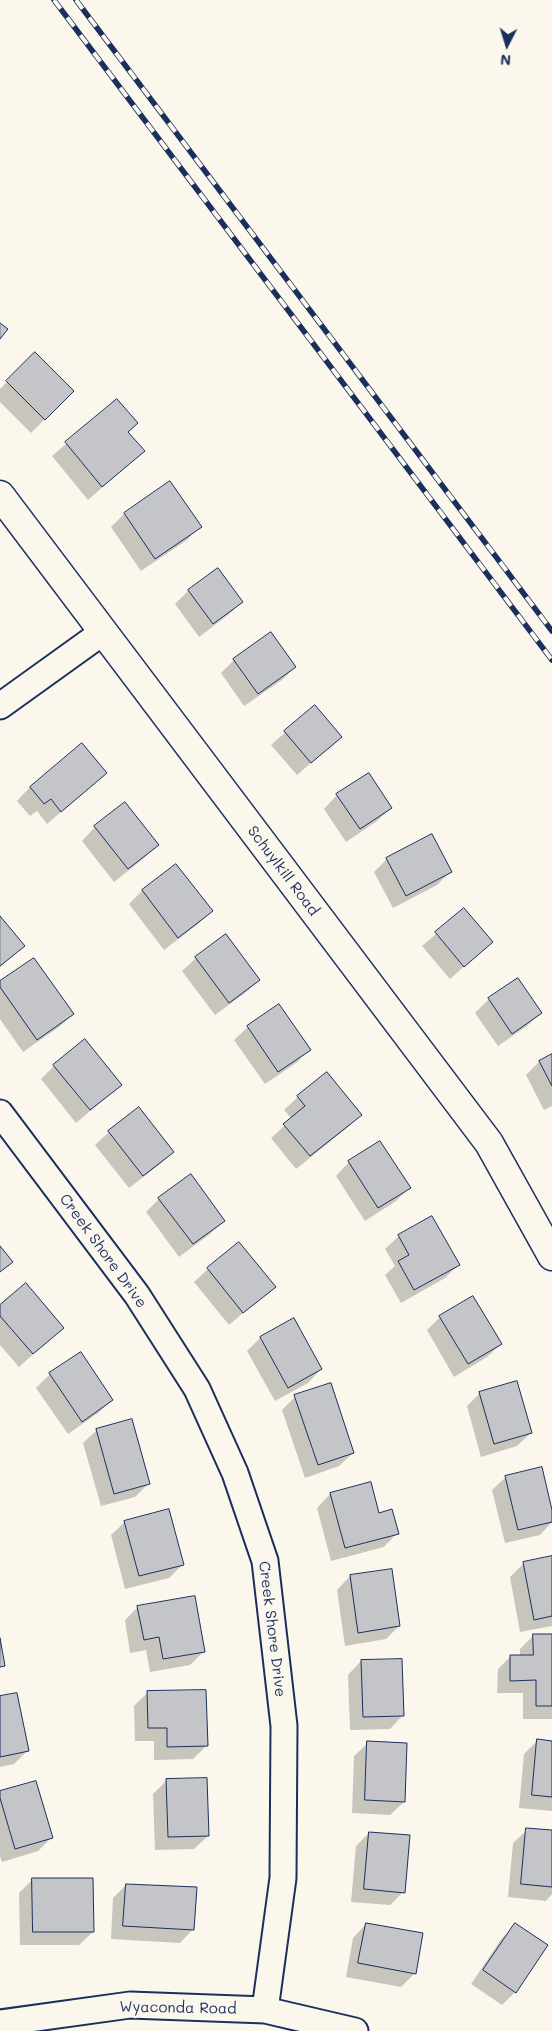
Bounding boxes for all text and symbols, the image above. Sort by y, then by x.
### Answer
north arrow [482,20,532,70]
text: N [500,51,512,70]
street label: Schuylkill Road [243,823,323,919]
street label: Creek Shore Drive [56,1190,150,1312]
street label: Creek Shore Drive [255,1560,289,1698]
street label: Wyaconda Road [119,1998,237,2018]

